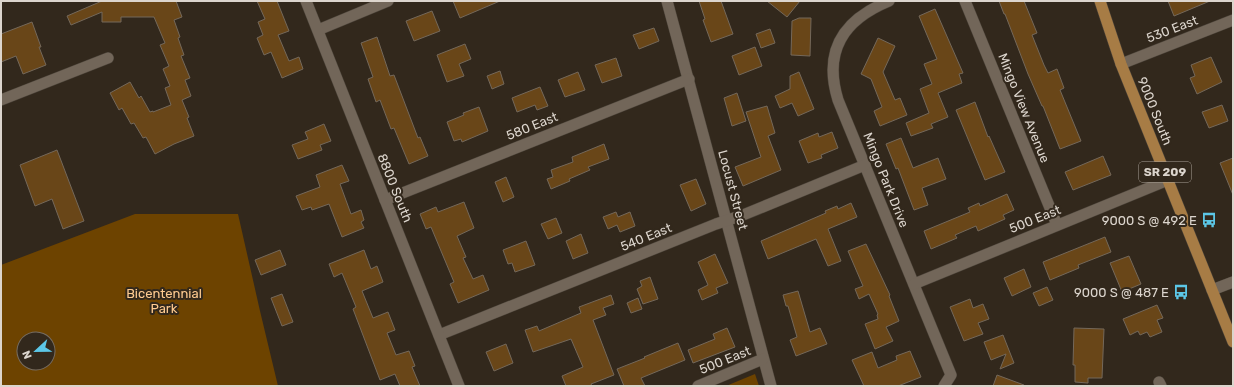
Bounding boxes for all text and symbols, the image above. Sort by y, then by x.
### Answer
street label: 530 East [1144,12,1200,46]
street label: Mingo View Avenue [994,51,1053,165]
street label: 9000 South [1135,75,1175,147]
street label: 580 East [504,109,560,143]
street label: Mingo Park Drive [859,130,912,230]
street label: Locust Street [715,148,751,232]
street label: 8800 South [374,152,416,224]
road number: SR 209 [1139,162,1191,182]
street label: 500 East [1007,202,1063,236]
bus stop icon: 9000 S @ 492 E [1200,211,1218,229]
place label: 9000 S @ 492 E [1102,213,1197,228]
street label: 540 East [618,220,674,254]
bus stop icon: 9000 S @ 487 E [1172,283,1190,301]
place label: 9000 S @ 487 E [1074,285,1169,300]
park label: Bicentennial Park [126,286,202,316]
north arrow [16,331,56,371]
street label: 500 East [697,343,753,377]
text: N [20,348,35,361]

